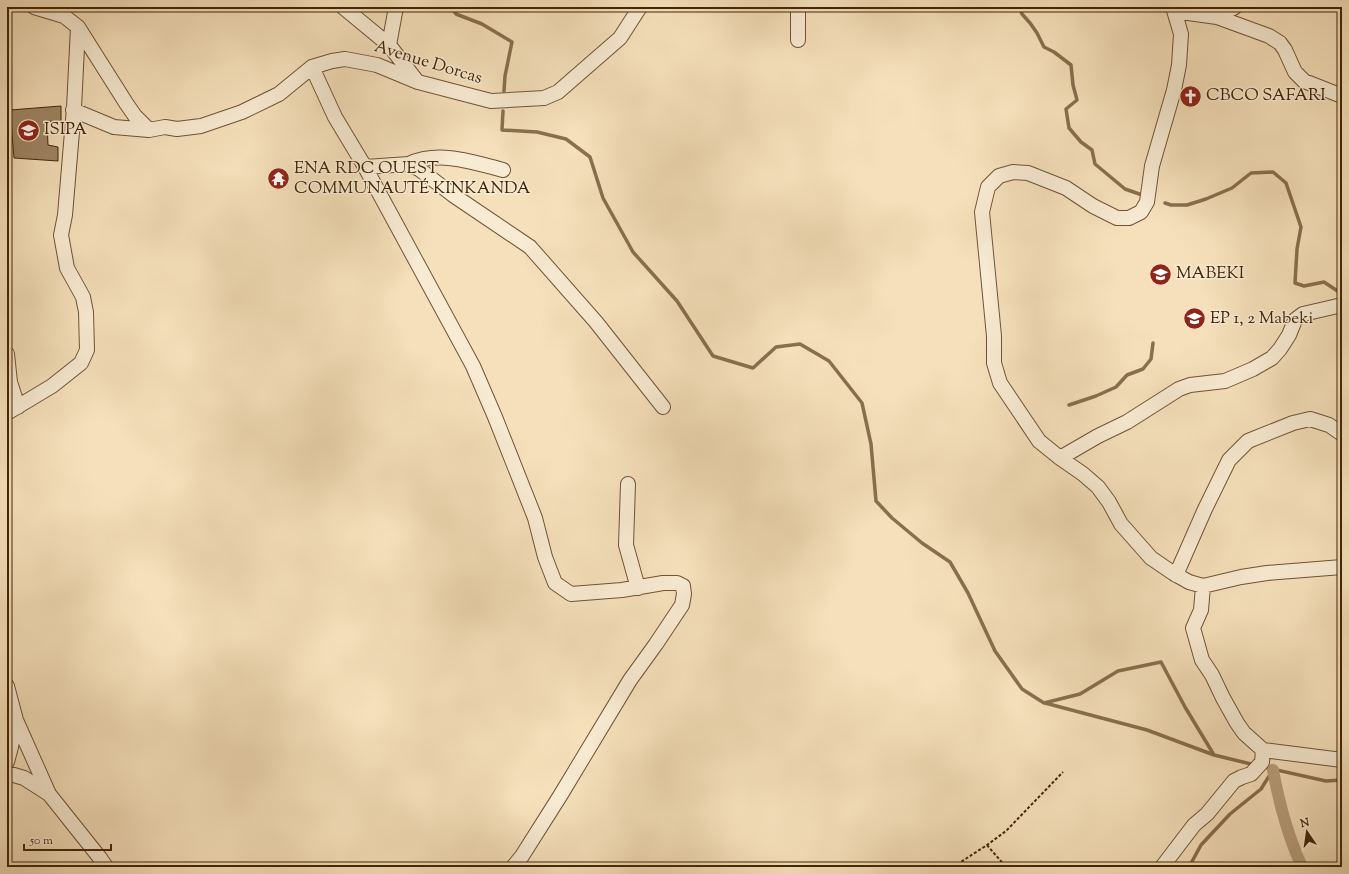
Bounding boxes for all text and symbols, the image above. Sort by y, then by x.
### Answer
street label: Avenue Dorcas [371,35,485,91]
church icon: CBCO SAFARI [1178,83,1204,109]
place label: CBCO SAFARI [1206,84,1326,108]
school or university icon: ISIPA [16,117,42,143]
place label: ISIPA [44,118,87,142]
place label: ENA RDC OUEST COMMUNAUTÉ KINKANDA [294,157,531,201]
temple icon: ENA RDC OUEST COMMUNAUTÉ KINKANDA [265,166,291,192]
school or university icon: MABEKI [1147,261,1173,287]
place label: MABEKI [1176,262,1245,286]
school or university icon: EP 1, 2 Mabeki [1181,306,1207,332]
place label: EP 1, 2 Mabeki [1210,307,1313,331]
north arrow [1287,812,1327,852]
text: N [1298,814,1311,832]
scale bar [24,826,111,852]
text: 50 m [29,832,53,850]

